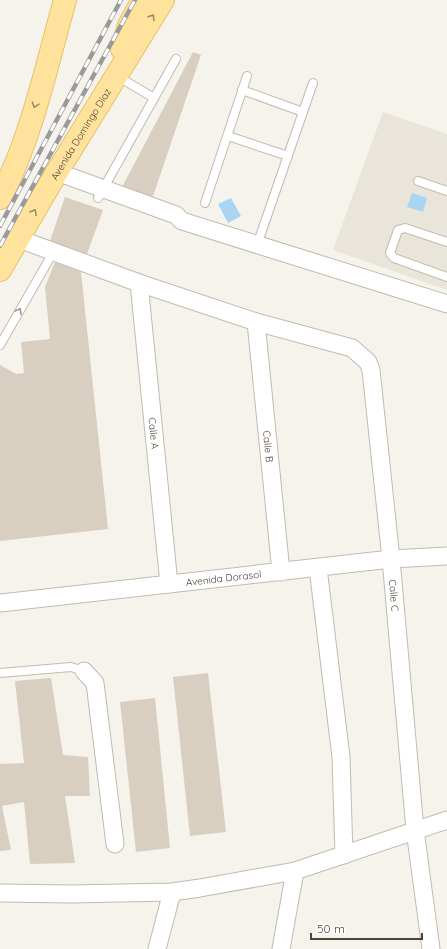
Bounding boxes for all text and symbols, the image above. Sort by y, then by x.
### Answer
one-way arrow [147,14,155,21]
street label: Avenida Domingo Díaz [47,86,114,182]
one-way arrow [31,101,40,108]
one-way arrow [29,209,37,216]
one-way arrow [15,308,22,315]
street label: Calle A [146,417,162,450]
street label: Calle B [260,430,277,463]
street label: Avenida Dorasol [185,567,262,589]
street label: Calle C [386,579,402,612]
scale bar [311,915,422,941]
text: 50 m [317,921,345,936]

